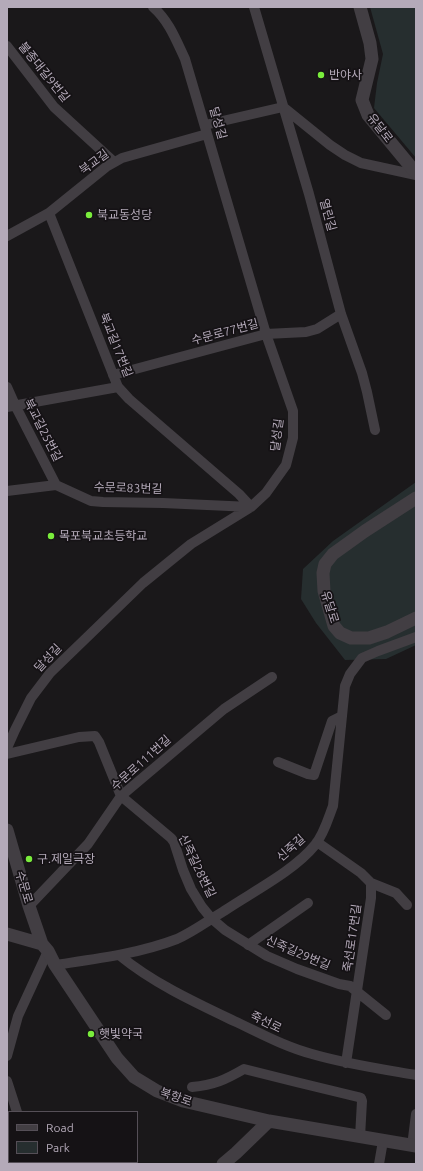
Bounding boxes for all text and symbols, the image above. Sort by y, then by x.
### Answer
street label: 불종대길9번길 [15,39,73,105]
place label: 반야사 [329,68,362,82]
marker: 반야사 [316,70,326,80]
street label: 달성길 [207,105,229,141]
street label: 유달로 [364,111,396,145]
street label: 북교길 [76,146,112,178]
street label: 열린길 [317,197,339,233]
place label: 북교동성당 [97,208,152,222]
marker: 북교동성당 [84,210,94,220]
street label: 북교길17번길 [96,310,136,380]
street label: 수문로77번길 [190,316,260,348]
street label: 북교길25번길 [21,396,65,464]
street label: 달성길 [268,418,286,452]
street label: 수문로83번길 [93,480,163,496]
place label: 목포북교초등학교 [59,529,147,543]
marker: 목포북교초등학교 [46,531,56,541]
street label: 유달로 [318,589,342,625]
street label: 달성길 [31,641,65,675]
street label: 수문로111번길 [108,732,174,794]
street label: 신죽길28번길 [175,832,219,900]
street label: 신죽길 [274,832,308,864]
place label: 구.제일극장 [37,852,95,866]
marker: 구.제일극장 [24,854,34,864]
street label: 수문로 [13,869,35,905]
street label: 죽선로17번길 [340,903,364,973]
street label: 신죽길29번길 [264,933,332,973]
street label: 죽선로 [248,1008,284,1036]
place label: 햇빛약국 [99,1027,143,1041]
marker: 햇빛약국 [86,1029,96,1039]
street label: 북항로 [158,1085,194,1109]
legend [8,1111,138,1163]
text: Road [46,1121,74,1134]
text: Park [46,1141,70,1154]

